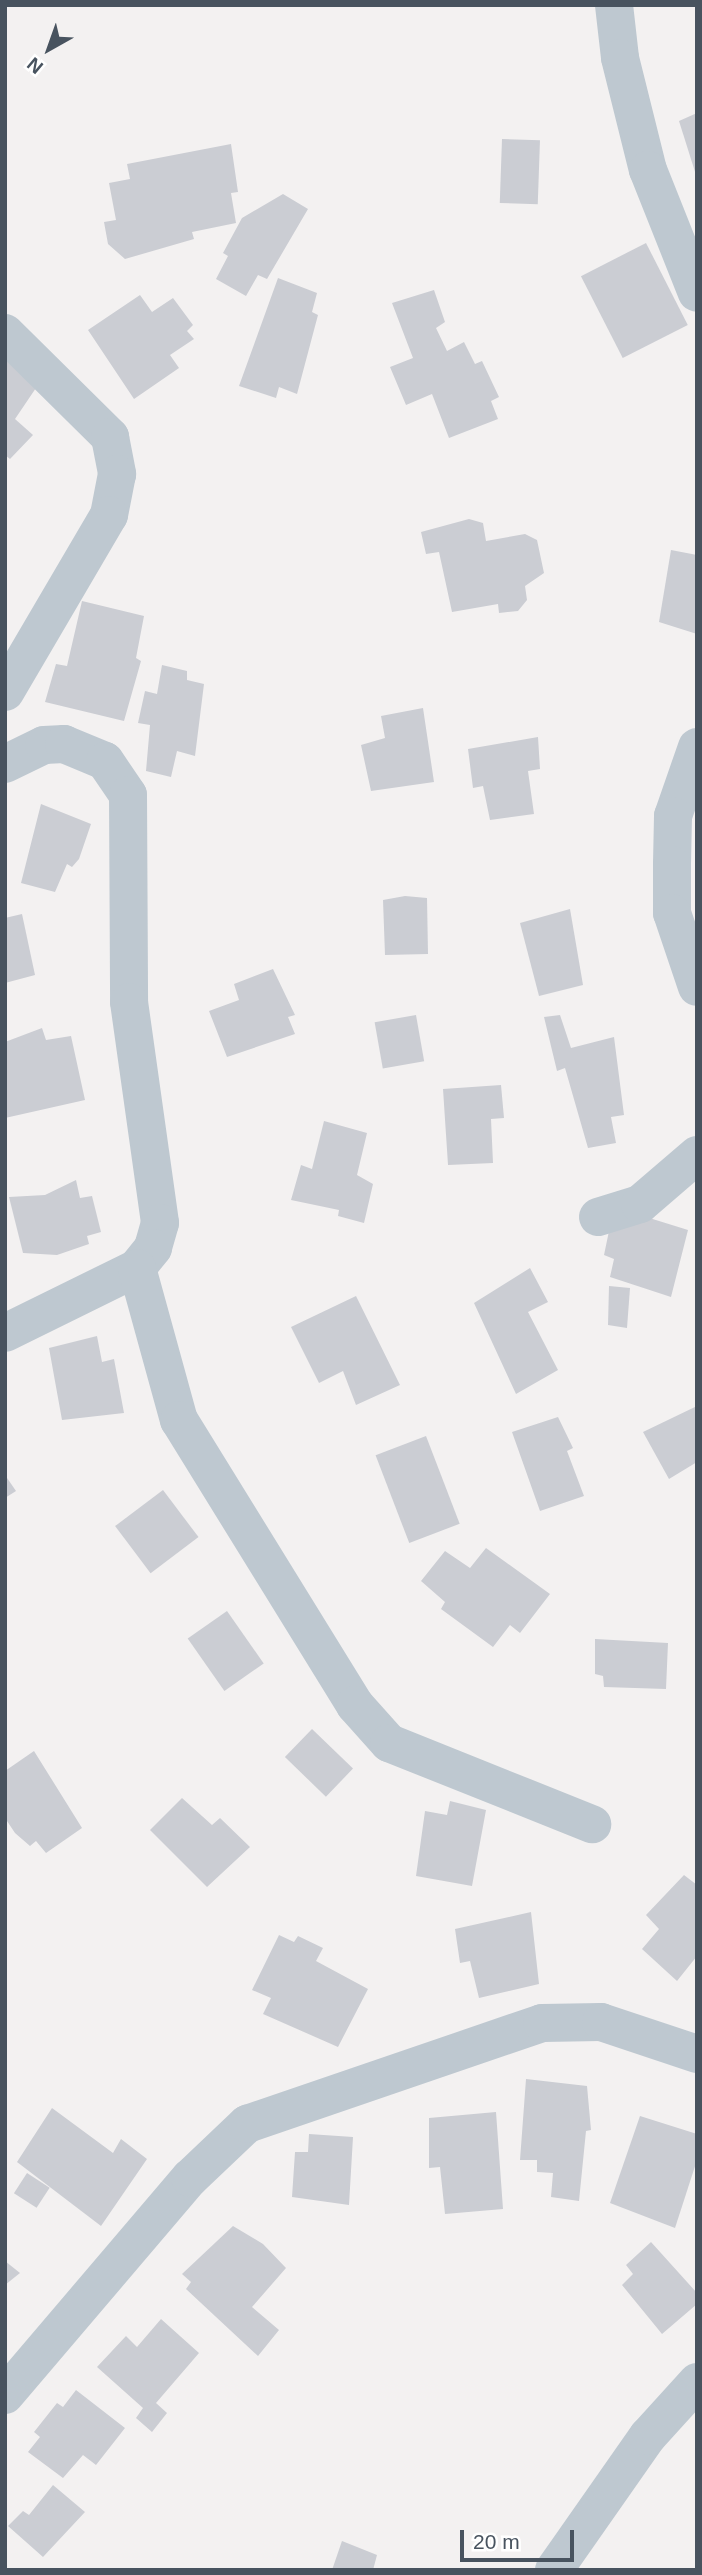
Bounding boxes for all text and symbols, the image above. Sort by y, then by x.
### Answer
north arrow [14,14,84,84]
text: N [23,53,47,78]
scale bar [464,2516,578,2560]
text: 20 m [473,2530,520,2553]

